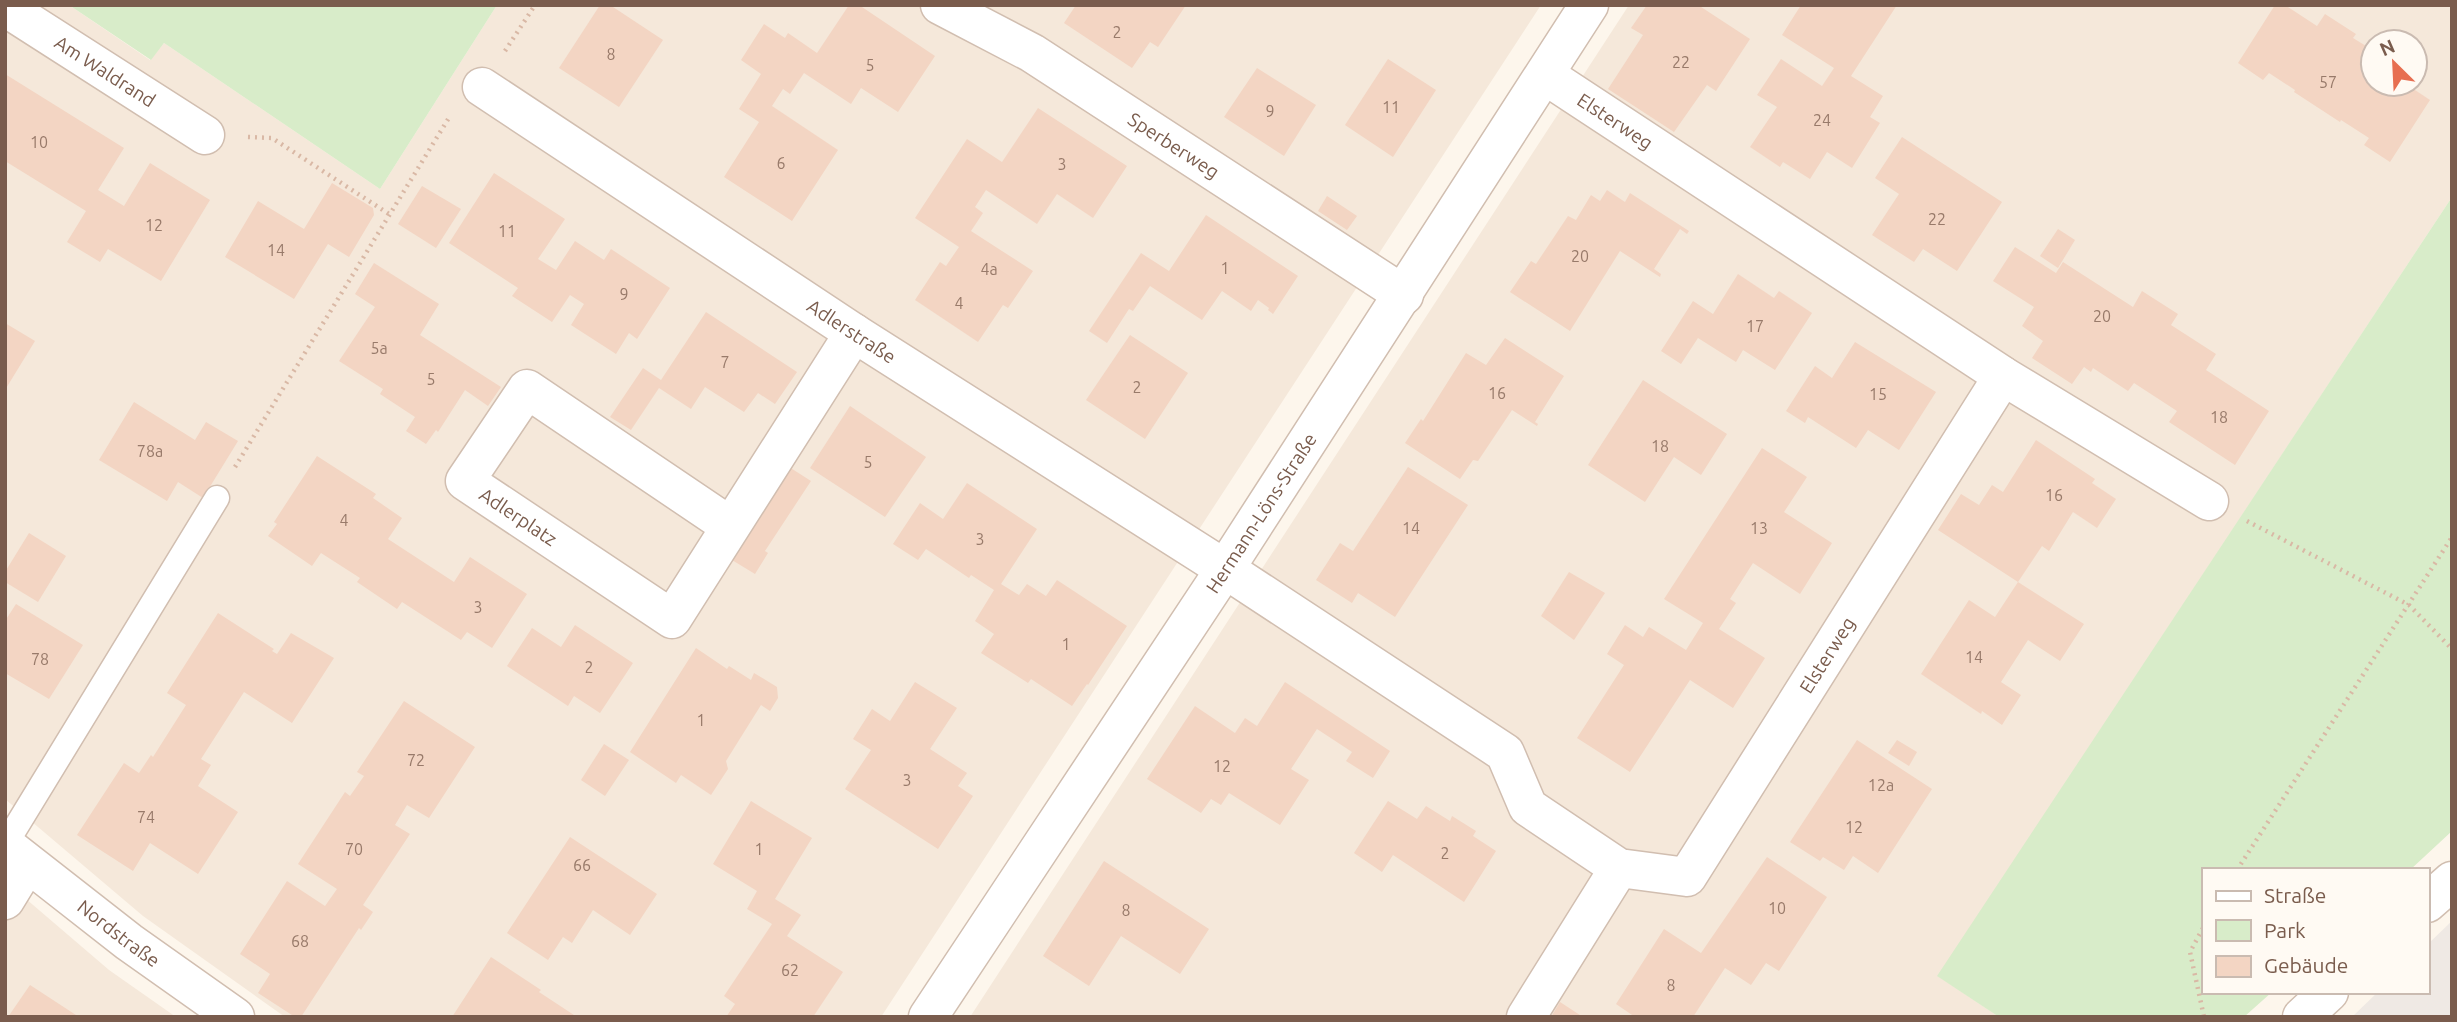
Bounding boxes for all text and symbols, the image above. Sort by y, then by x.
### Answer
house number: 2 [1112,23,1122,41]
north arrow [2359,28,2429,98]
street label: Am Waldrand [51,31,160,111]
text: N [2376,35,2398,60]
house number: 8 [606,45,616,63]
house number: 22 [1672,53,1690,71]
house number: 5 [865,56,875,74]
house number: 57 [2319,73,2337,91]
street label: Elsterweg [1573,88,1657,154]
house number: 11 [1382,98,1400,116]
house number: 9 [1265,102,1275,120]
street label: Sperberweg [1124,108,1224,183]
house number: 24 [1813,111,1831,129]
house number: 10 [30,133,48,151]
house number: 6 [776,154,786,172]
house number: 3 [1057,155,1067,173]
house number: 22 [1928,210,1946,228]
house number: 12 [145,216,163,234]
house number: 11 [498,222,516,240]
house number: 14 [267,241,285,259]
house number: 20 [1571,247,1589,265]
house number: 1 [1220,259,1230,277]
house number: 4a [980,260,998,278]
house number: 9 [619,285,629,303]
street label: Adlerstraße [803,294,900,368]
house number: 4 [954,294,964,312]
house number: 20 [2093,307,2111,325]
house number: 17 [1746,317,1764,335]
house number: 5a [370,339,388,357]
house number: 7 [720,353,730,371]
house number: 5 [426,370,436,388]
house number: 2 [1132,378,1142,396]
house number: 16 [1488,384,1506,402]
house number: 15 [1869,385,1887,403]
house number: 18 [2210,408,2228,426]
street label: Hermann-Löns-Straße [1201,429,1321,597]
house number: 18 [1651,437,1669,455]
house number: 78a [137,442,163,460]
house number: 5 [863,453,873,471]
street label: Adlerplatz [476,483,561,550]
house number: 16 [2045,486,2063,504]
house number: 4 [339,511,349,529]
house number: 14 [1402,519,1420,537]
house number: 13 [1750,519,1768,537]
house number: 3 [975,530,985,548]
house number: 3 [473,598,483,616]
street label: Elsterweg [1795,613,1859,697]
house number: 1 [1061,635,1071,653]
house number: 14 [1965,648,1983,666]
house number: 78 [31,650,49,668]
house number: 2 [584,658,594,676]
house number: 1 [696,711,706,729]
house number: 72 [407,751,425,769]
house number: 12 [1213,757,1231,775]
house number: 3 [902,771,912,789]
house number: 12a [1868,776,1894,794]
house number: 74 [137,808,155,826]
house number: 12 [1845,818,1863,836]
house number: 70 [345,840,363,858]
house number: 1 [754,840,764,858]
house number: 2 [1440,844,1450,862]
house number: 66 [573,856,591,874]
legend [2202,868,2429,994]
text: Straße [2264,883,2326,907]
street label: Nordstraße [73,895,164,971]
house number: 10 [1768,899,1786,917]
house number: 8 [1121,901,1131,919]
text: Park [2264,918,2306,942]
house number: 68 [291,932,309,950]
text: Gebäude [2264,953,2348,977]
house number: 62 [781,961,799,979]
house number: 8 [1666,976,1676,994]

